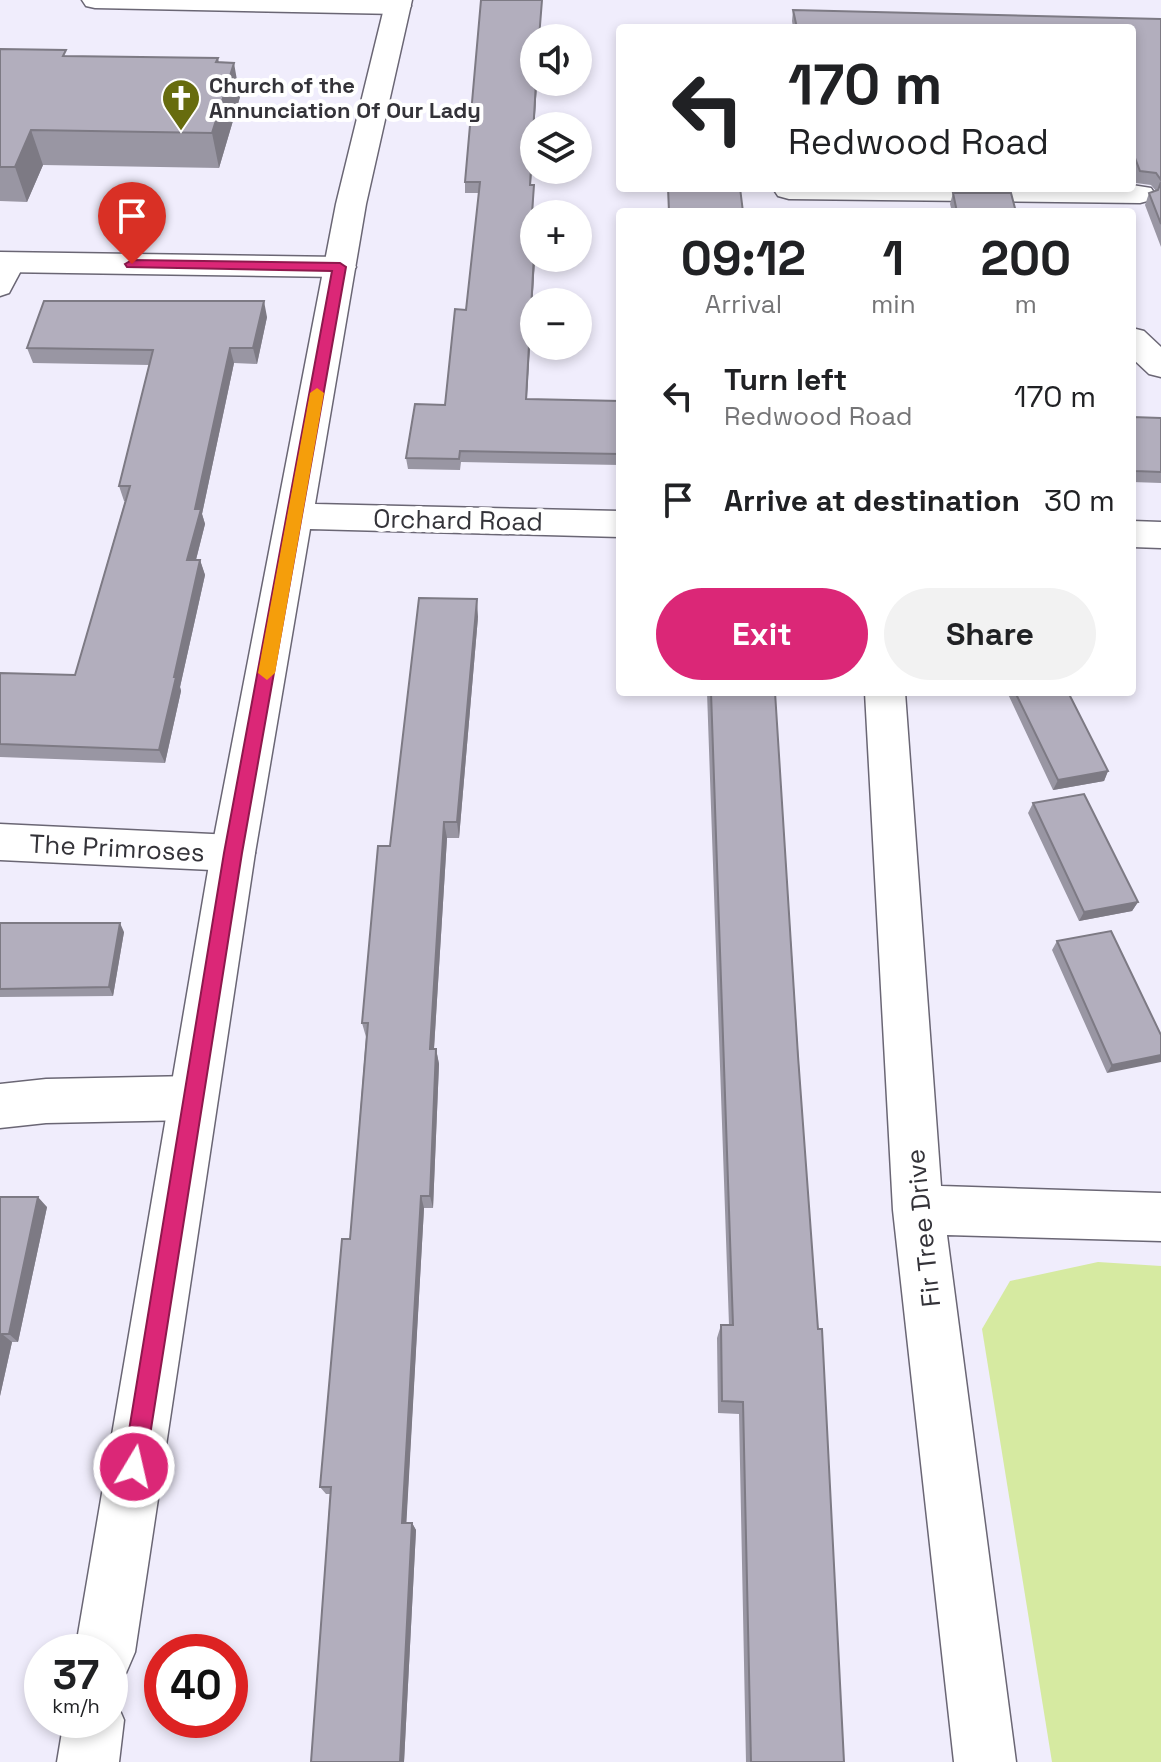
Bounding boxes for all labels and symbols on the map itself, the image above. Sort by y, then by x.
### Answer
place label: Church of the Annunciation Of Our Lady [209,71,481,124]
church icon: Church of the Annunciation Of Our Lady [160,77,202,132]
pin [98,182,166,264]
street label: Orchard Road [373,502,543,538]
street label: The Primroses [28,826,206,870]
street label: Fir Tree Drive [898,1147,948,1309]
position arrow [92,1425,176,1509]
speed limit sign: 40 [144,1634,248,1738]

